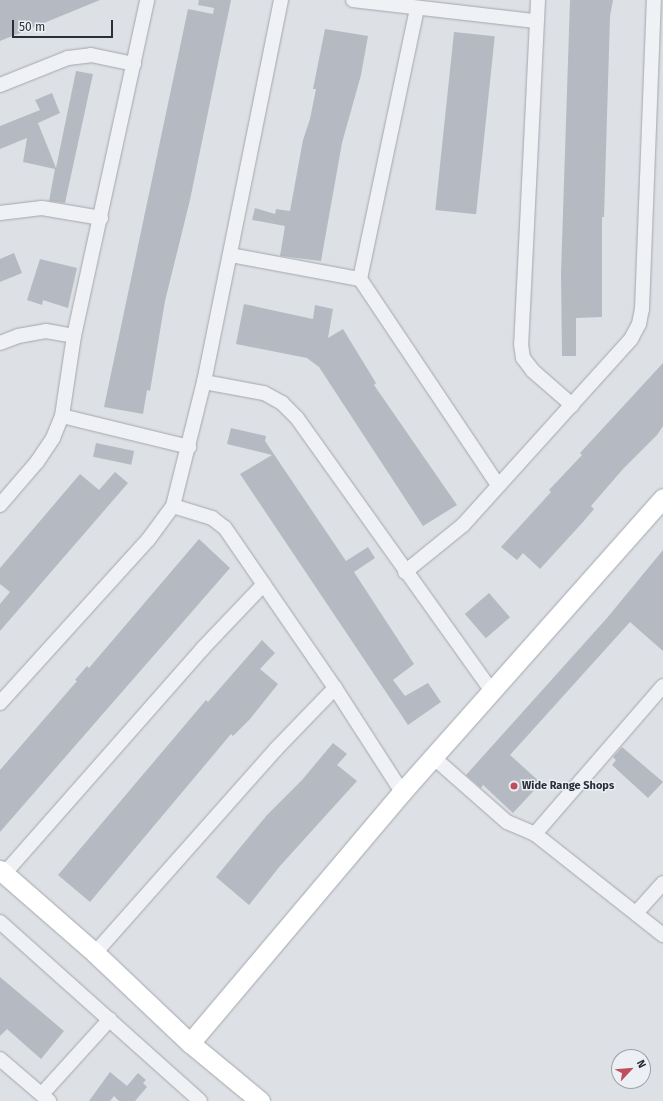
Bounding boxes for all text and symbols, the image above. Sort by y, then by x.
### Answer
scale bar [14,12,115,38]
text: 50 m [19,20,45,34]
place label: Wide Range Shops [522,779,614,793]
marker: Wide Range Shops [509,781,519,791]
north arrow [611,1049,651,1089]
text: N [634,1058,649,1070]

